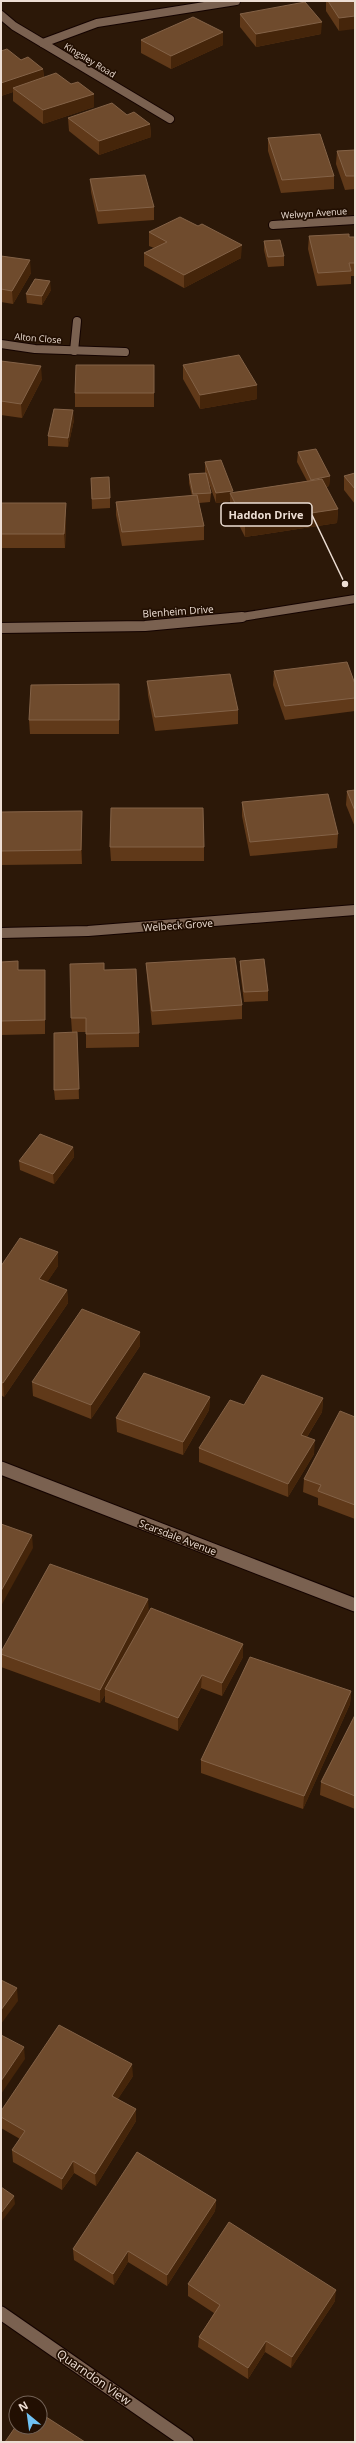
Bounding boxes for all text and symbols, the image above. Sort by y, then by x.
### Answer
street label: Kingsley Road [62,39,118,81]
street label: Welwyn Avenue [280,204,348,222]
street label: Alton Close [14,329,62,347]
callout: Haddon Drive [221,503,312,526]
text: Haddon Drive [228,507,304,522]
street label: Blenheim Drive [142,602,214,620]
street label: Welbeck Grove [143,916,214,934]
street label: Scarsdale Avenue [137,1516,219,1558]
street label: Quarndon View [54,2345,135,2409]
north arrow [8,2395,48,2435]
text: N [15,2397,30,2415]

